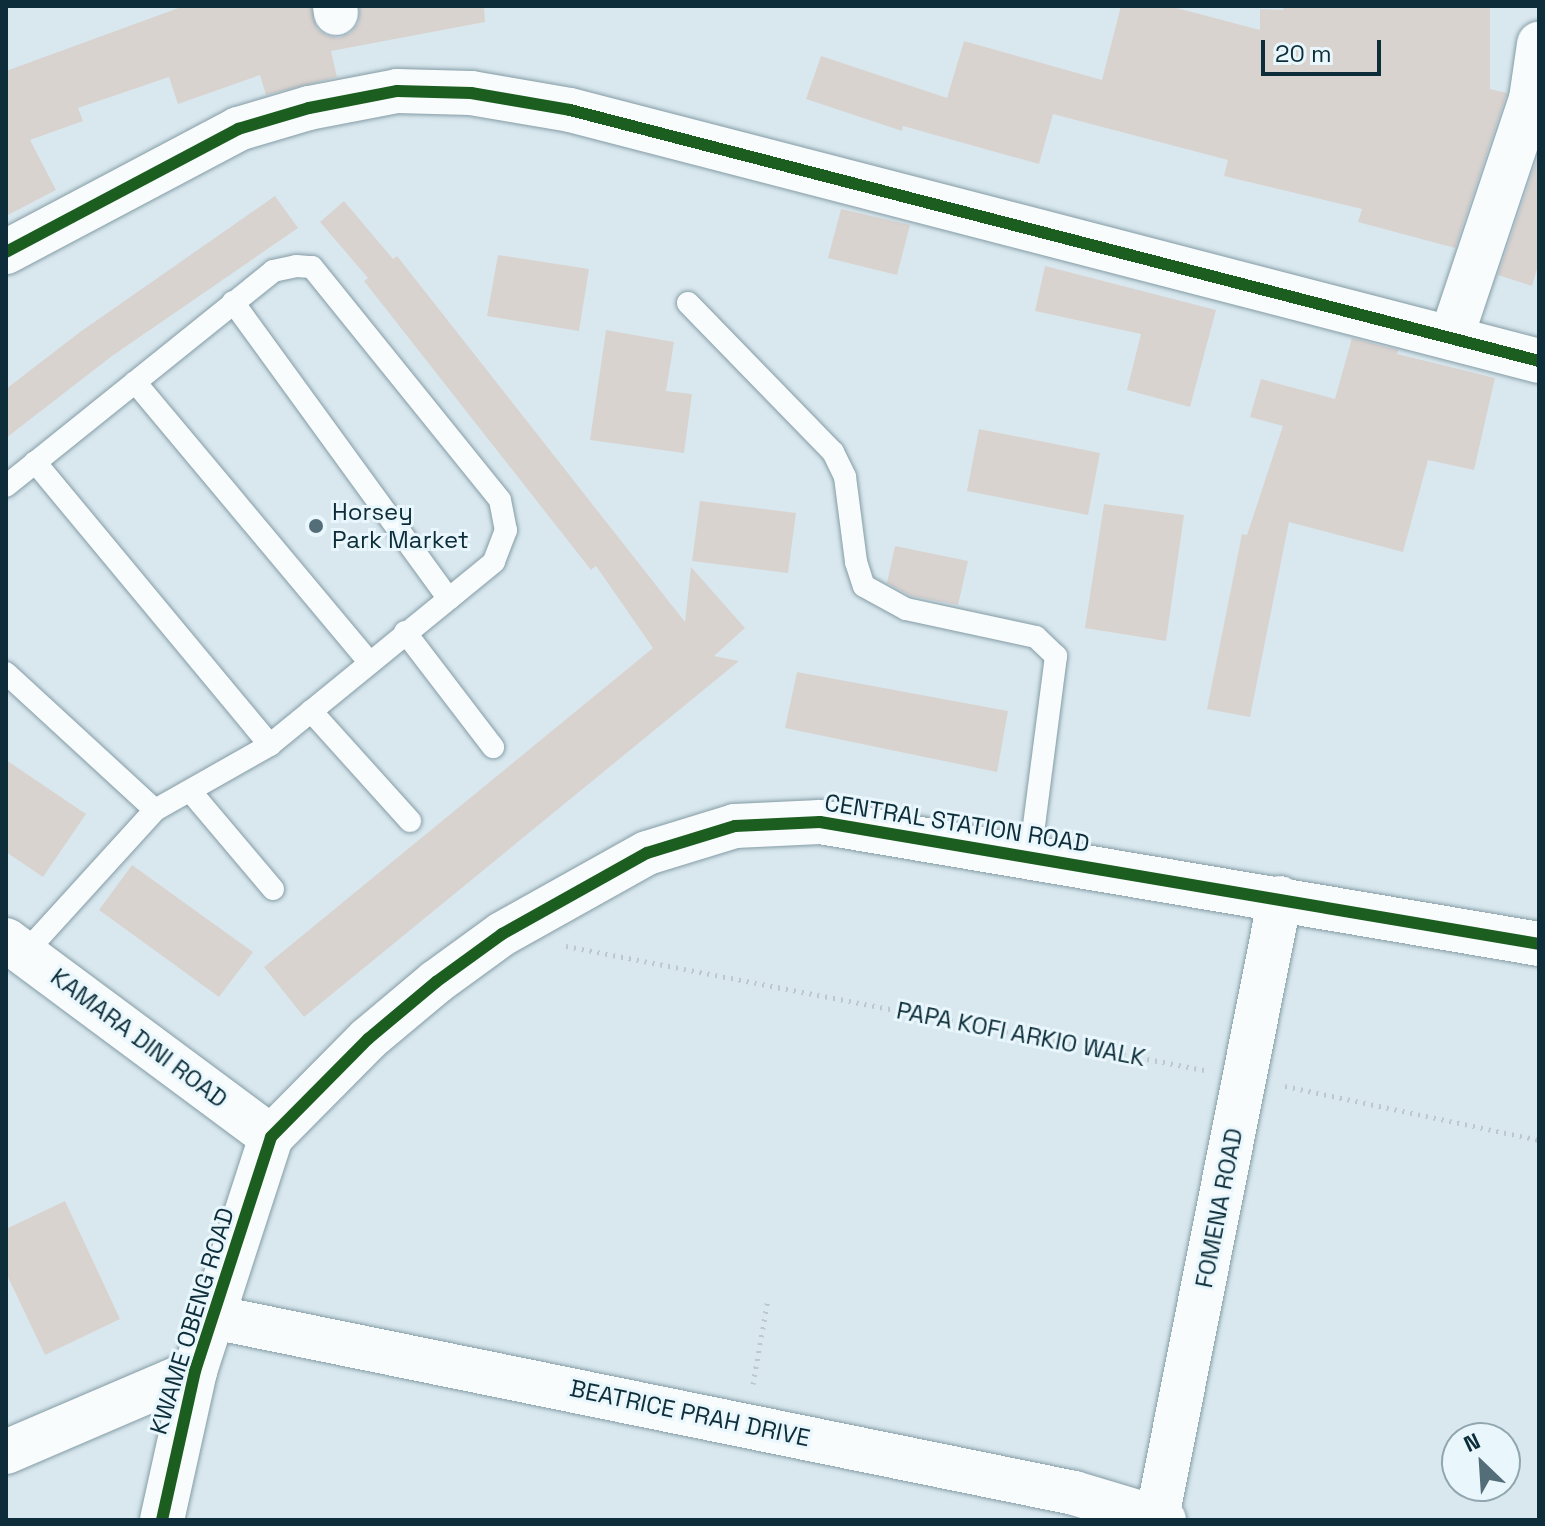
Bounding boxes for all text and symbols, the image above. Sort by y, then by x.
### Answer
scale bar [1265,24,1385,74]
text: 20 m [1275,38,1332,69]
place label: Horsey Park Market [332,498,469,554]
marker: Horsey Park Market [307,517,325,535]
street label: CENTRAL STATION ROAD [822,788,1092,858]
street label: KAMARA DINI ROAD [45,962,233,1114]
street label: PAPA KOFI ARKIO WALK [894,996,1148,1072]
street label: FOMENA ROAD [1189,1126,1249,1290]
street label: KWAME OBENG ROAD [144,1204,240,1438]
street label: BEATRICE PRAH DRIVE [567,1373,813,1453]
north arrow [1441,1422,1521,1502]
text: N [1459,1426,1484,1458]

